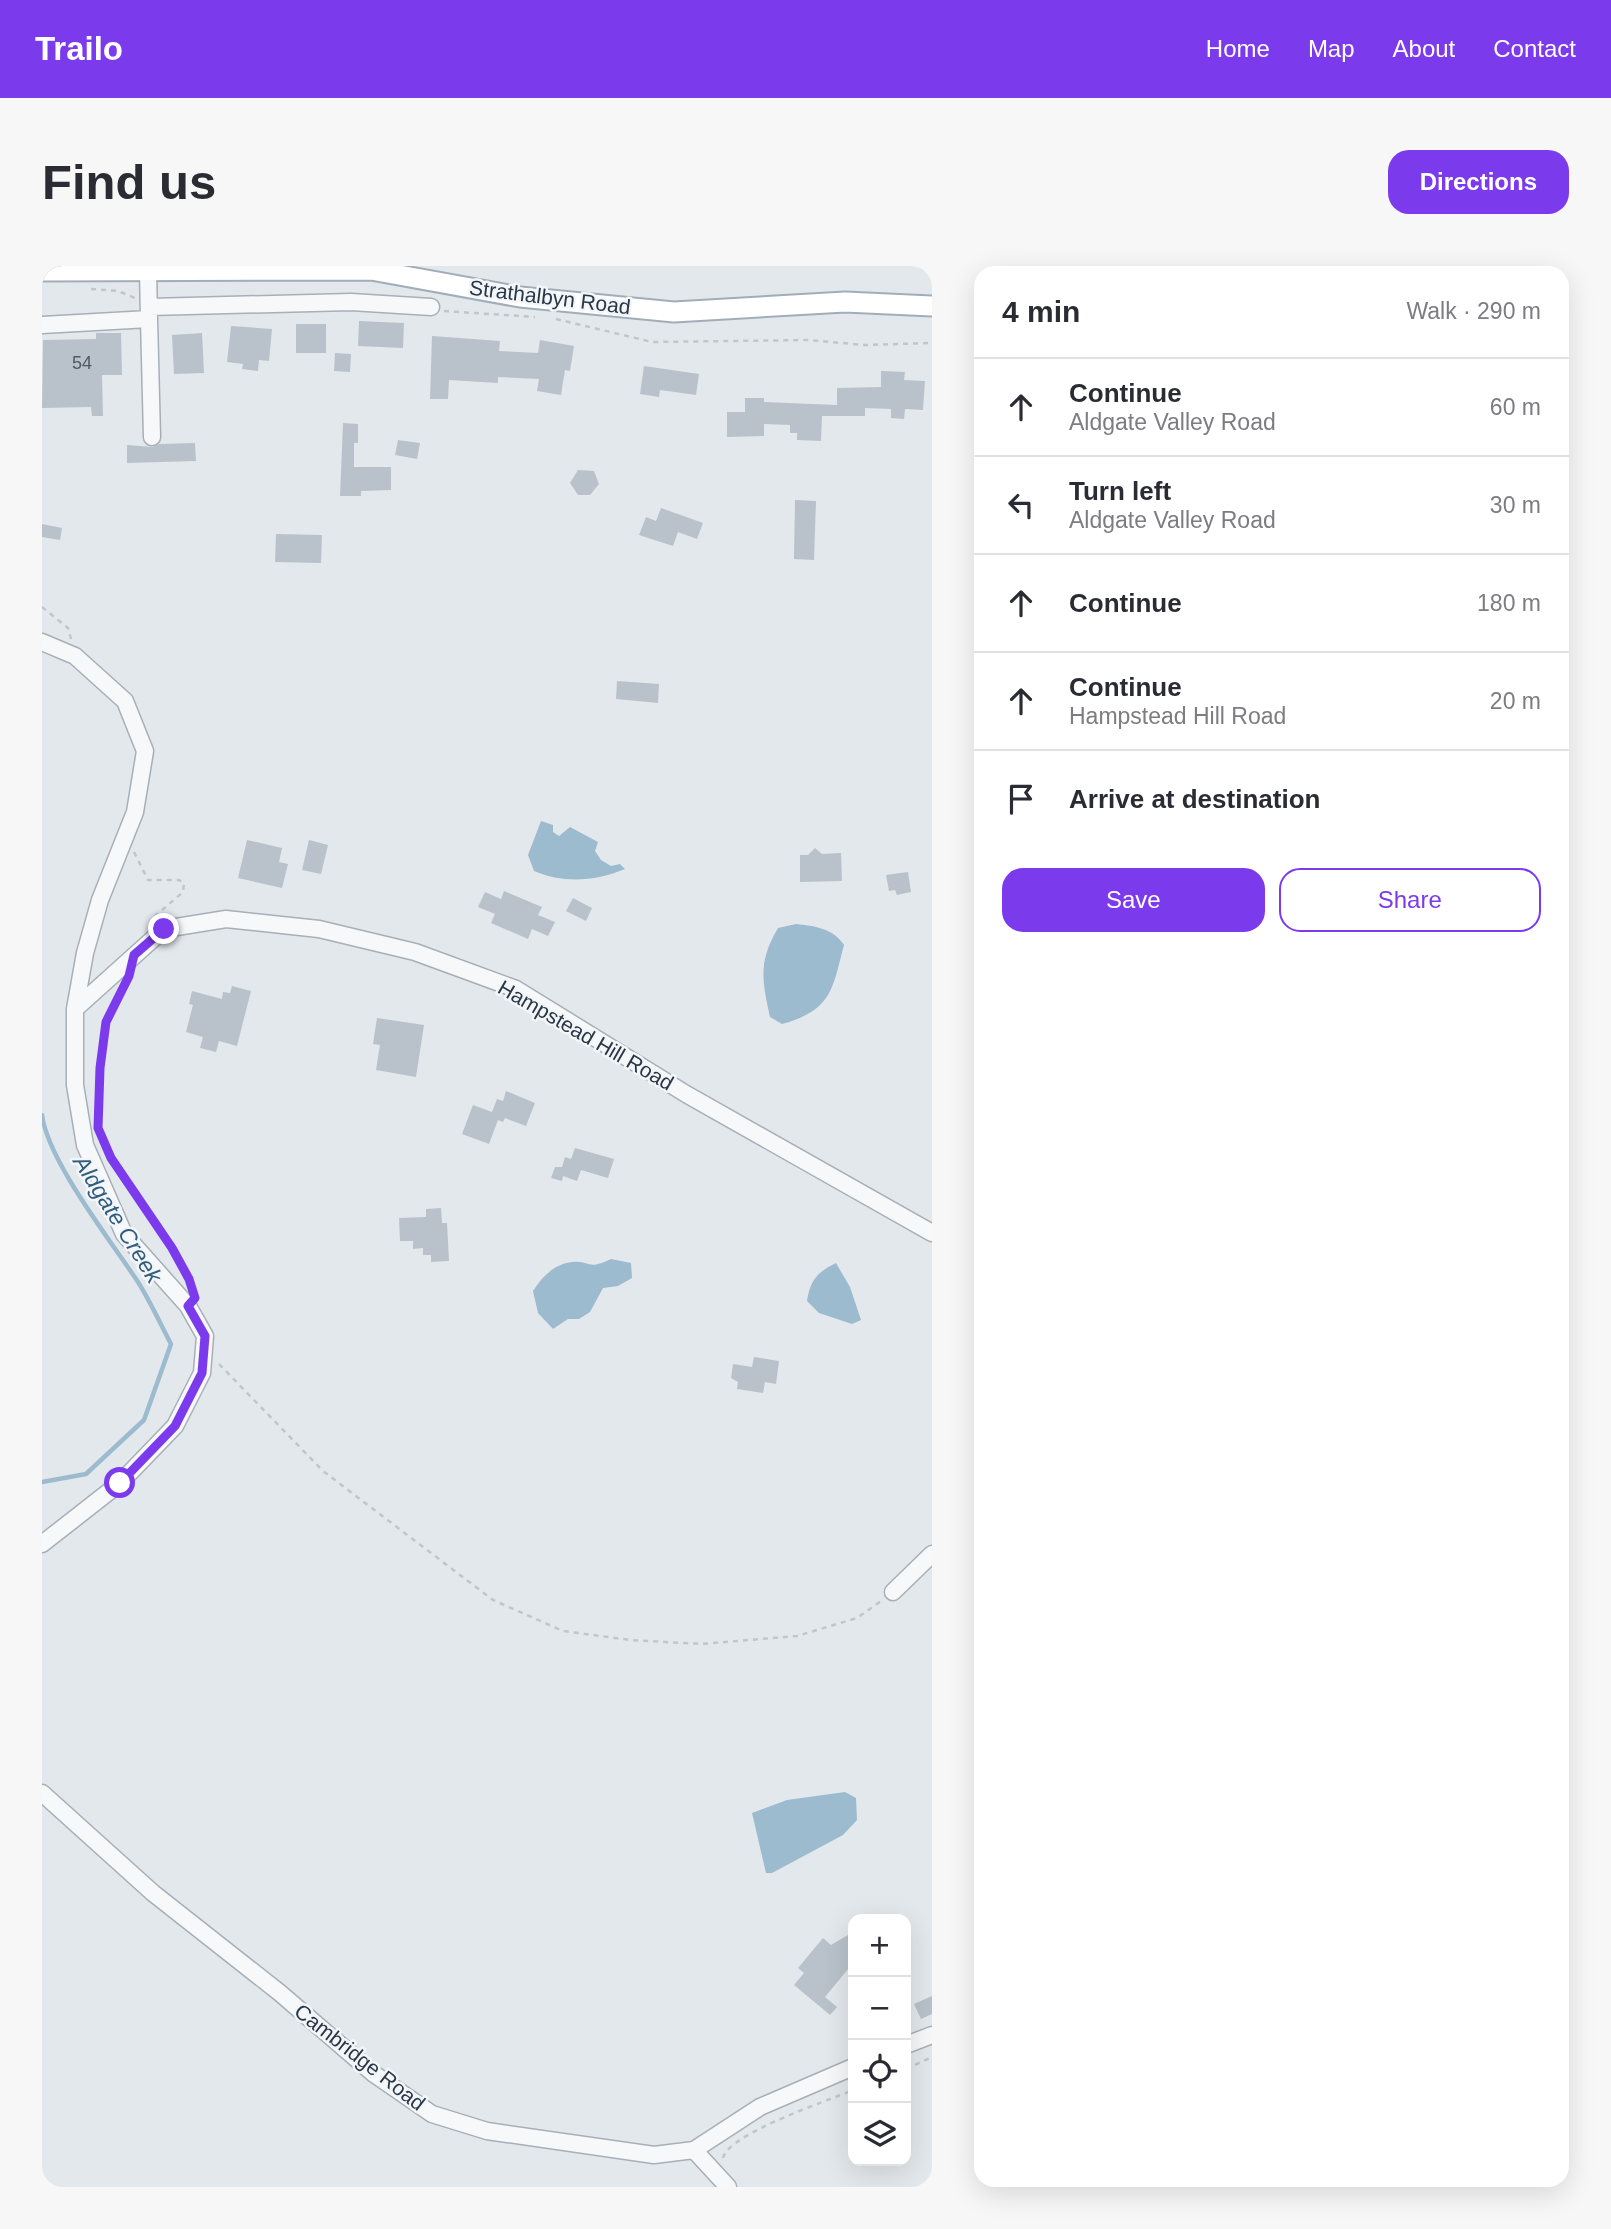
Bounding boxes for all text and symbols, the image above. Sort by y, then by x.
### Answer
text: Trailo [35,30,123,67]
text: Home [1206,35,1270,62]
text: Map [1308,35,1355,62]
text: About [1393,35,1455,62]
text: Contact [1493,35,1576,62]
button: Directions [1388,150,1569,214]
text: Find us [42,155,216,209]
street label: Strathalbyn Road [468,276,632,318]
text: 4 min [1002,295,1080,328]
text: Walk · 290 m [1406,298,1541,324]
house number: 54 [72,353,92,373]
text: Continue [1069,378,1182,408]
icon: ahead [1002,388,1040,426]
text: 60 m [1490,394,1541,420]
text: Aldgate Valley Road [1069,409,1276,435]
text: Turn left [1069,476,1171,506]
icon: left [1002,486,1040,524]
text: 30 m [1490,492,1541,518]
text: Aldgate Valley Road [1069,507,1276,533]
icon: ahead [1002,584,1040,622]
text: Continue [1069,588,1182,618]
text: 180 m [1477,590,1541,616]
text: Continue [1069,672,1182,702]
icon: ahead [1002,682,1040,720]
text: 20 m [1490,688,1541,714]
text: Hampstead Hill Road [1069,703,1286,729]
icon: arrive [1002,780,1040,818]
text: Arrive at destination [1069,784,1320,814]
button: Save [1002,868,1265,932]
button: Share [1279,868,1541,932]
route end [148,913,179,944]
street label: Hampstead Hill Road [494,975,678,1095]
water label: Aldgate Creek [67,1149,168,1289]
route start [104,1467,135,1498]
map controls [848,1914,911,2166]
button: + [848,1914,911,1977]
button: − [848,1977,911,2040]
street label: Cambridge Road [290,1999,430,2115]
button: locate [848,2040,911,2103]
button: layers [848,2103,911,2166]

